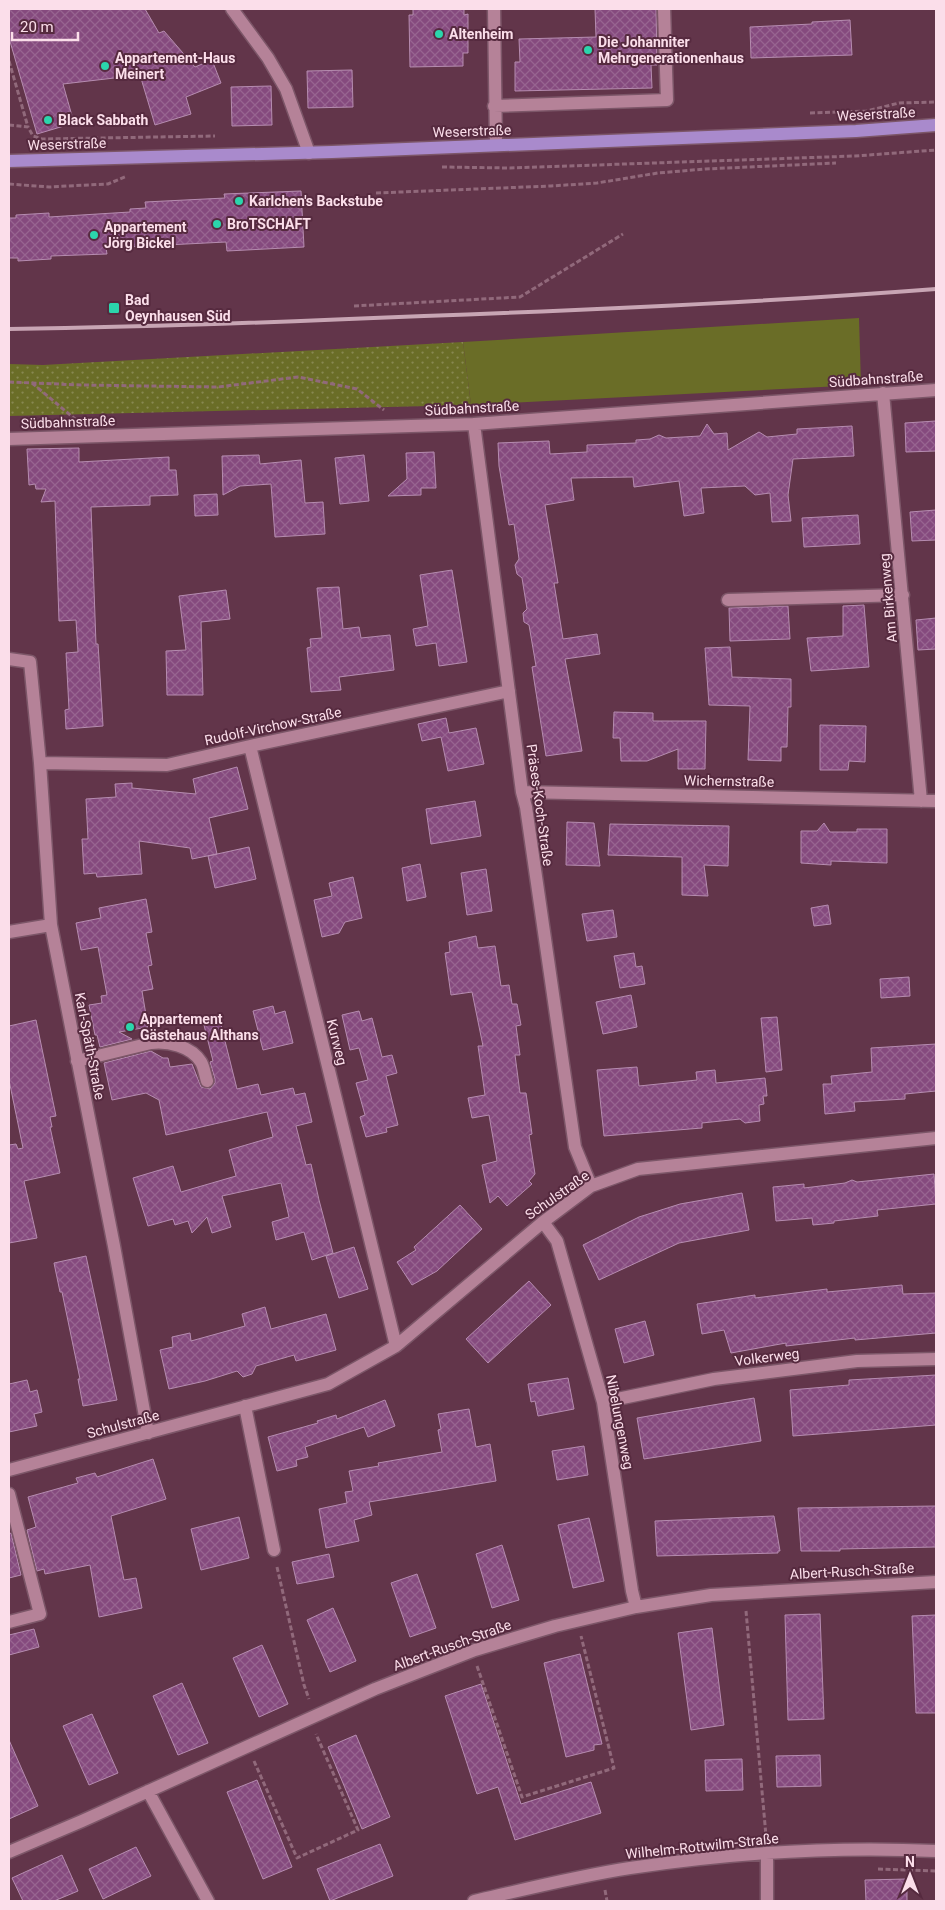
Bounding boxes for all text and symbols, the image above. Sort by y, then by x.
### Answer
scale bar [12,10,79,42]
text: 20 m [20,18,54,36]
place label: Altenheim [449,26,514,42]
marker: Altenheim [433,28,445,40]
place label: Die Johanniter Mehrgenerationenhaus [598,34,744,66]
marker: Die Johanniter Mehrgenerationenhaus [582,44,594,56]
place label: Appartement-Haus Meinert [115,50,235,82]
marker: Appartement-Haus Meinert [99,60,111,72]
street label: Weserstraße [836,104,916,124]
place label: Black Sabbath [58,112,148,128]
marker: Black Sabbath [42,114,54,126]
street label: Weserstraße [432,122,512,140]
street label: Weserstraße [27,135,107,153]
place label: Karlchen's Backstube [249,193,383,209]
marker: Karlchen's Backstube [233,195,245,207]
place label: BroTSCHAFT [227,216,311,232]
marker: BroTSCHAFT [211,218,223,230]
place label: Appartement Jörg Bickel [104,219,187,251]
marker: Appartement Jörg Bickel [88,229,100,241]
place label: Bad Oeynhausen Süd [125,292,231,324]
marker: Bad Oeynhausen Süd [107,301,121,315]
street label: Südbahnstraße [828,368,924,390]
street label: Südbahnstraße [424,398,520,418]
street label: Südbahnstraße [20,412,116,432]
street label: Am Birkenweg [876,553,900,643]
street label: Rudolf-Virchow-Straße [203,704,343,748]
street label: Präses-Koch-Straße [524,743,556,867]
street label: Wichernstraße [684,772,774,790]
street label: Karl-Späth-Straße [72,991,108,1101]
place label: Appartement Gästehaus Althans [140,1011,259,1043]
street label: Kurweg [324,1017,350,1067]
marker: Appartement Gästehaus Althans [124,1021,136,1033]
street label: Schulstraße [522,1167,592,1223]
street label: Volkerweg [734,1345,800,1369]
street label: Nibelungenweg [603,1373,637,1471]
street label: Schulstraße [85,1407,161,1441]
street label: Albert-Rusch-Straße [789,1560,915,1582]
street label: Albert-Rusch-Straße [391,1616,513,1674]
street label: Wilhelm-Rottwilm-Straße [625,1830,779,1862]
north arrow [885,1850,935,1900]
text: N [905,1854,915,1870]

